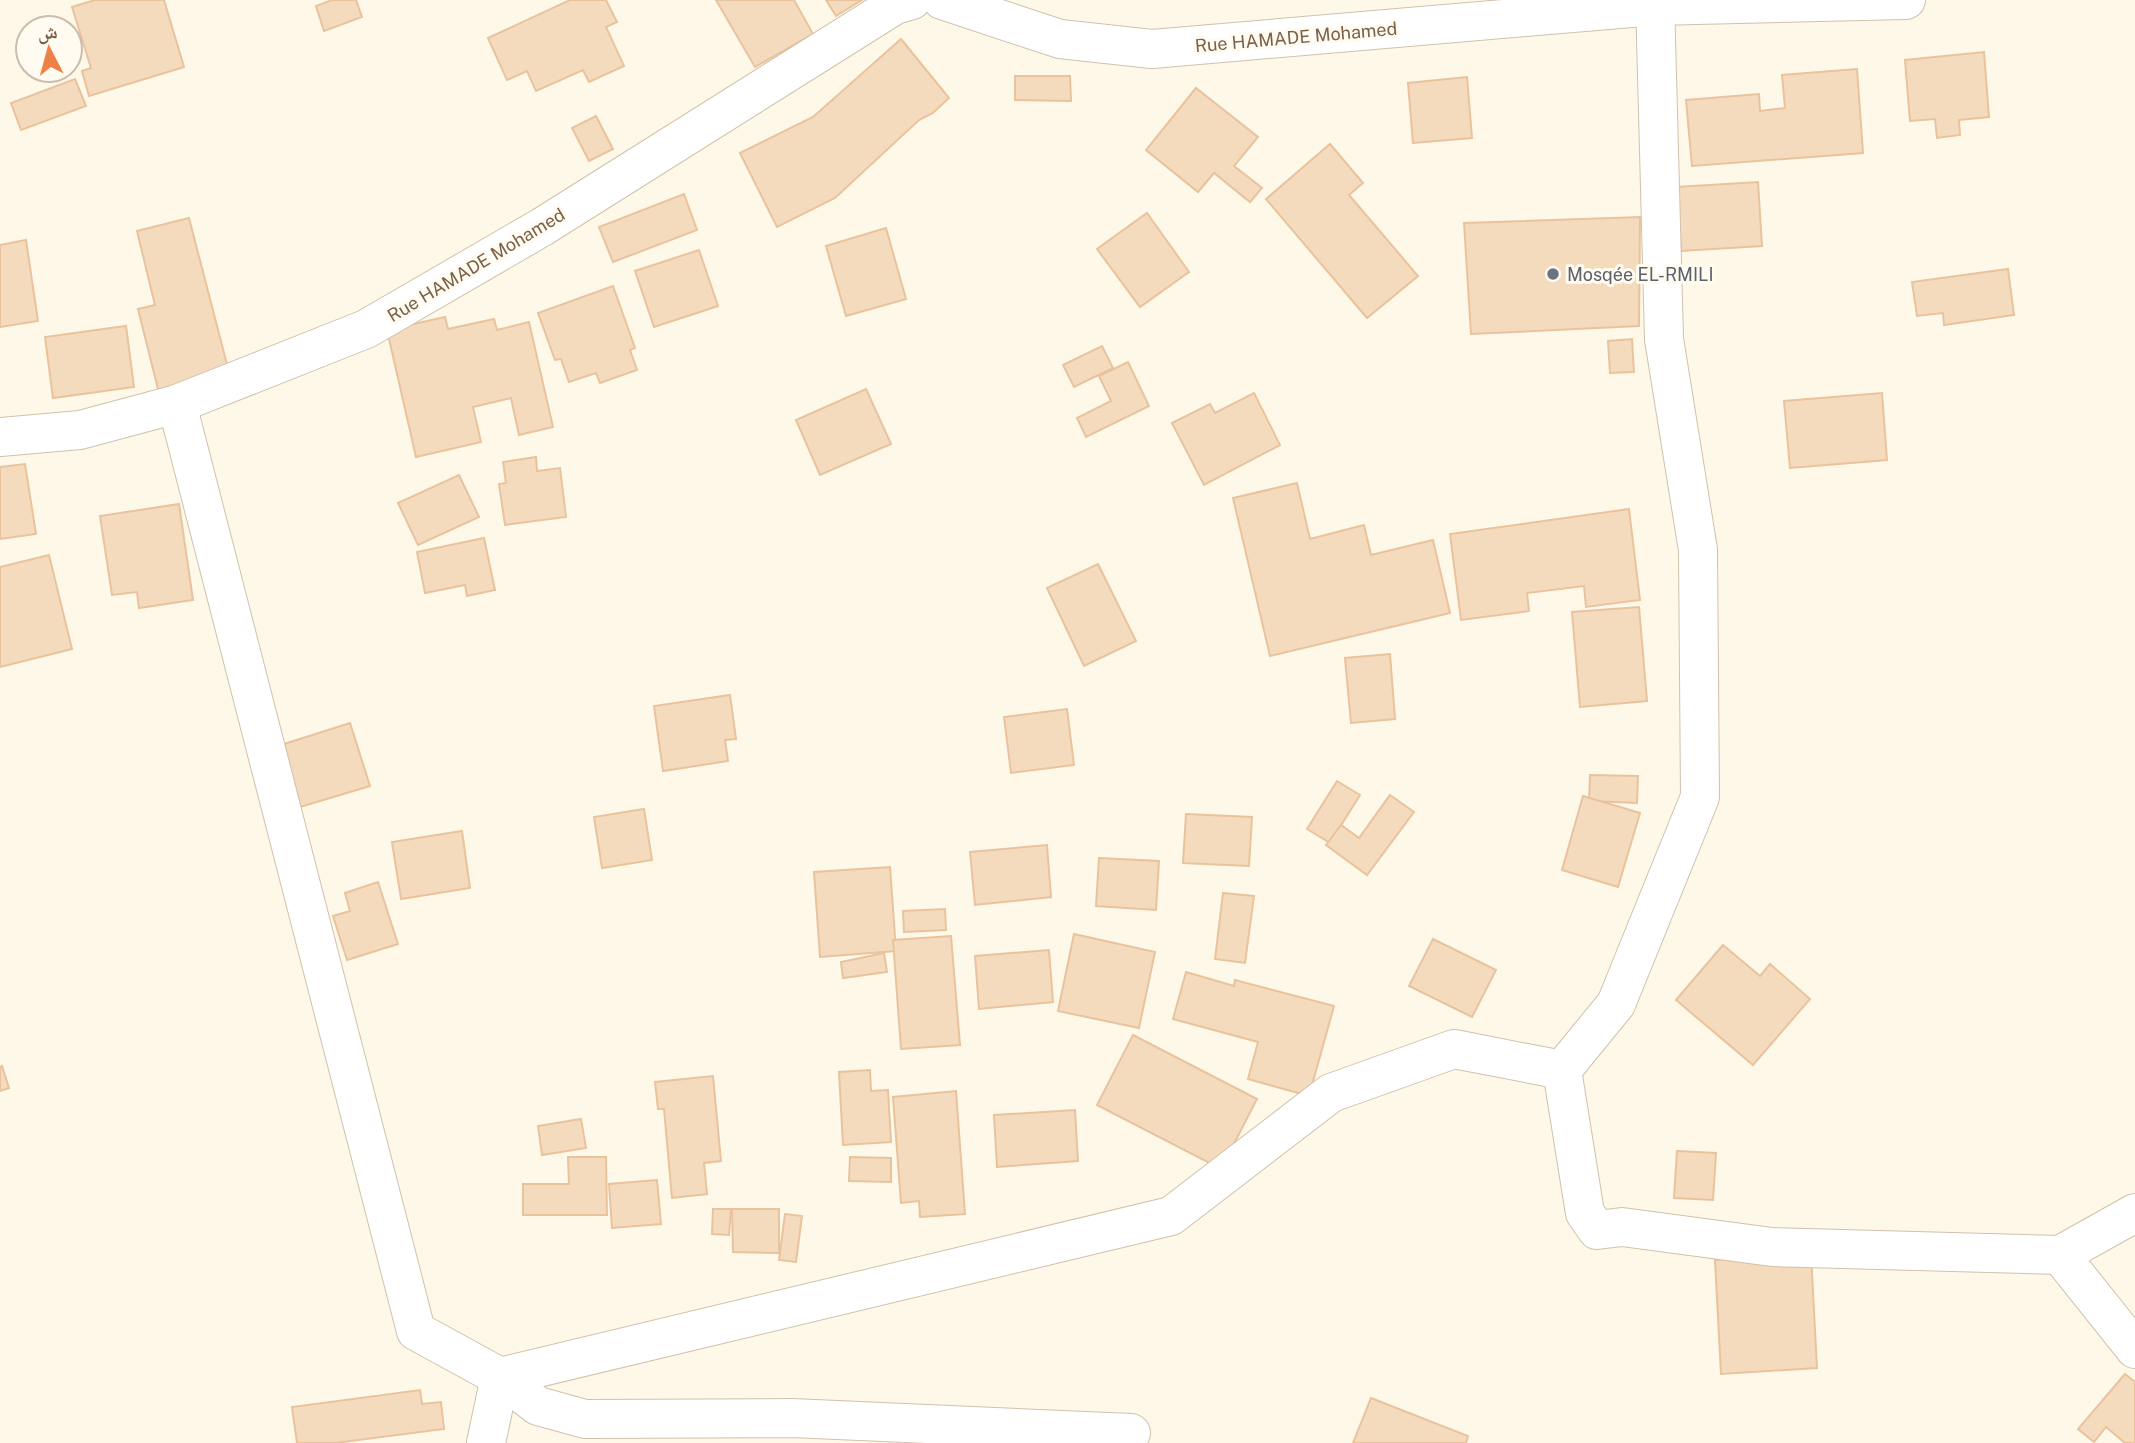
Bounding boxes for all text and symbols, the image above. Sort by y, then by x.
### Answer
north arrow [14,14,84,84]
street label: Rue HAMADE Mohamed [1194,18,1398,56]
text: ش [36,20,59,45]
street label: Rue HAMADE Mohamed [384,204,568,326]
place label: Mosqée EL-RMILI [1567,264,1714,285]
marker: Mosqée EL-RMILI [1545,266,1561,282]

